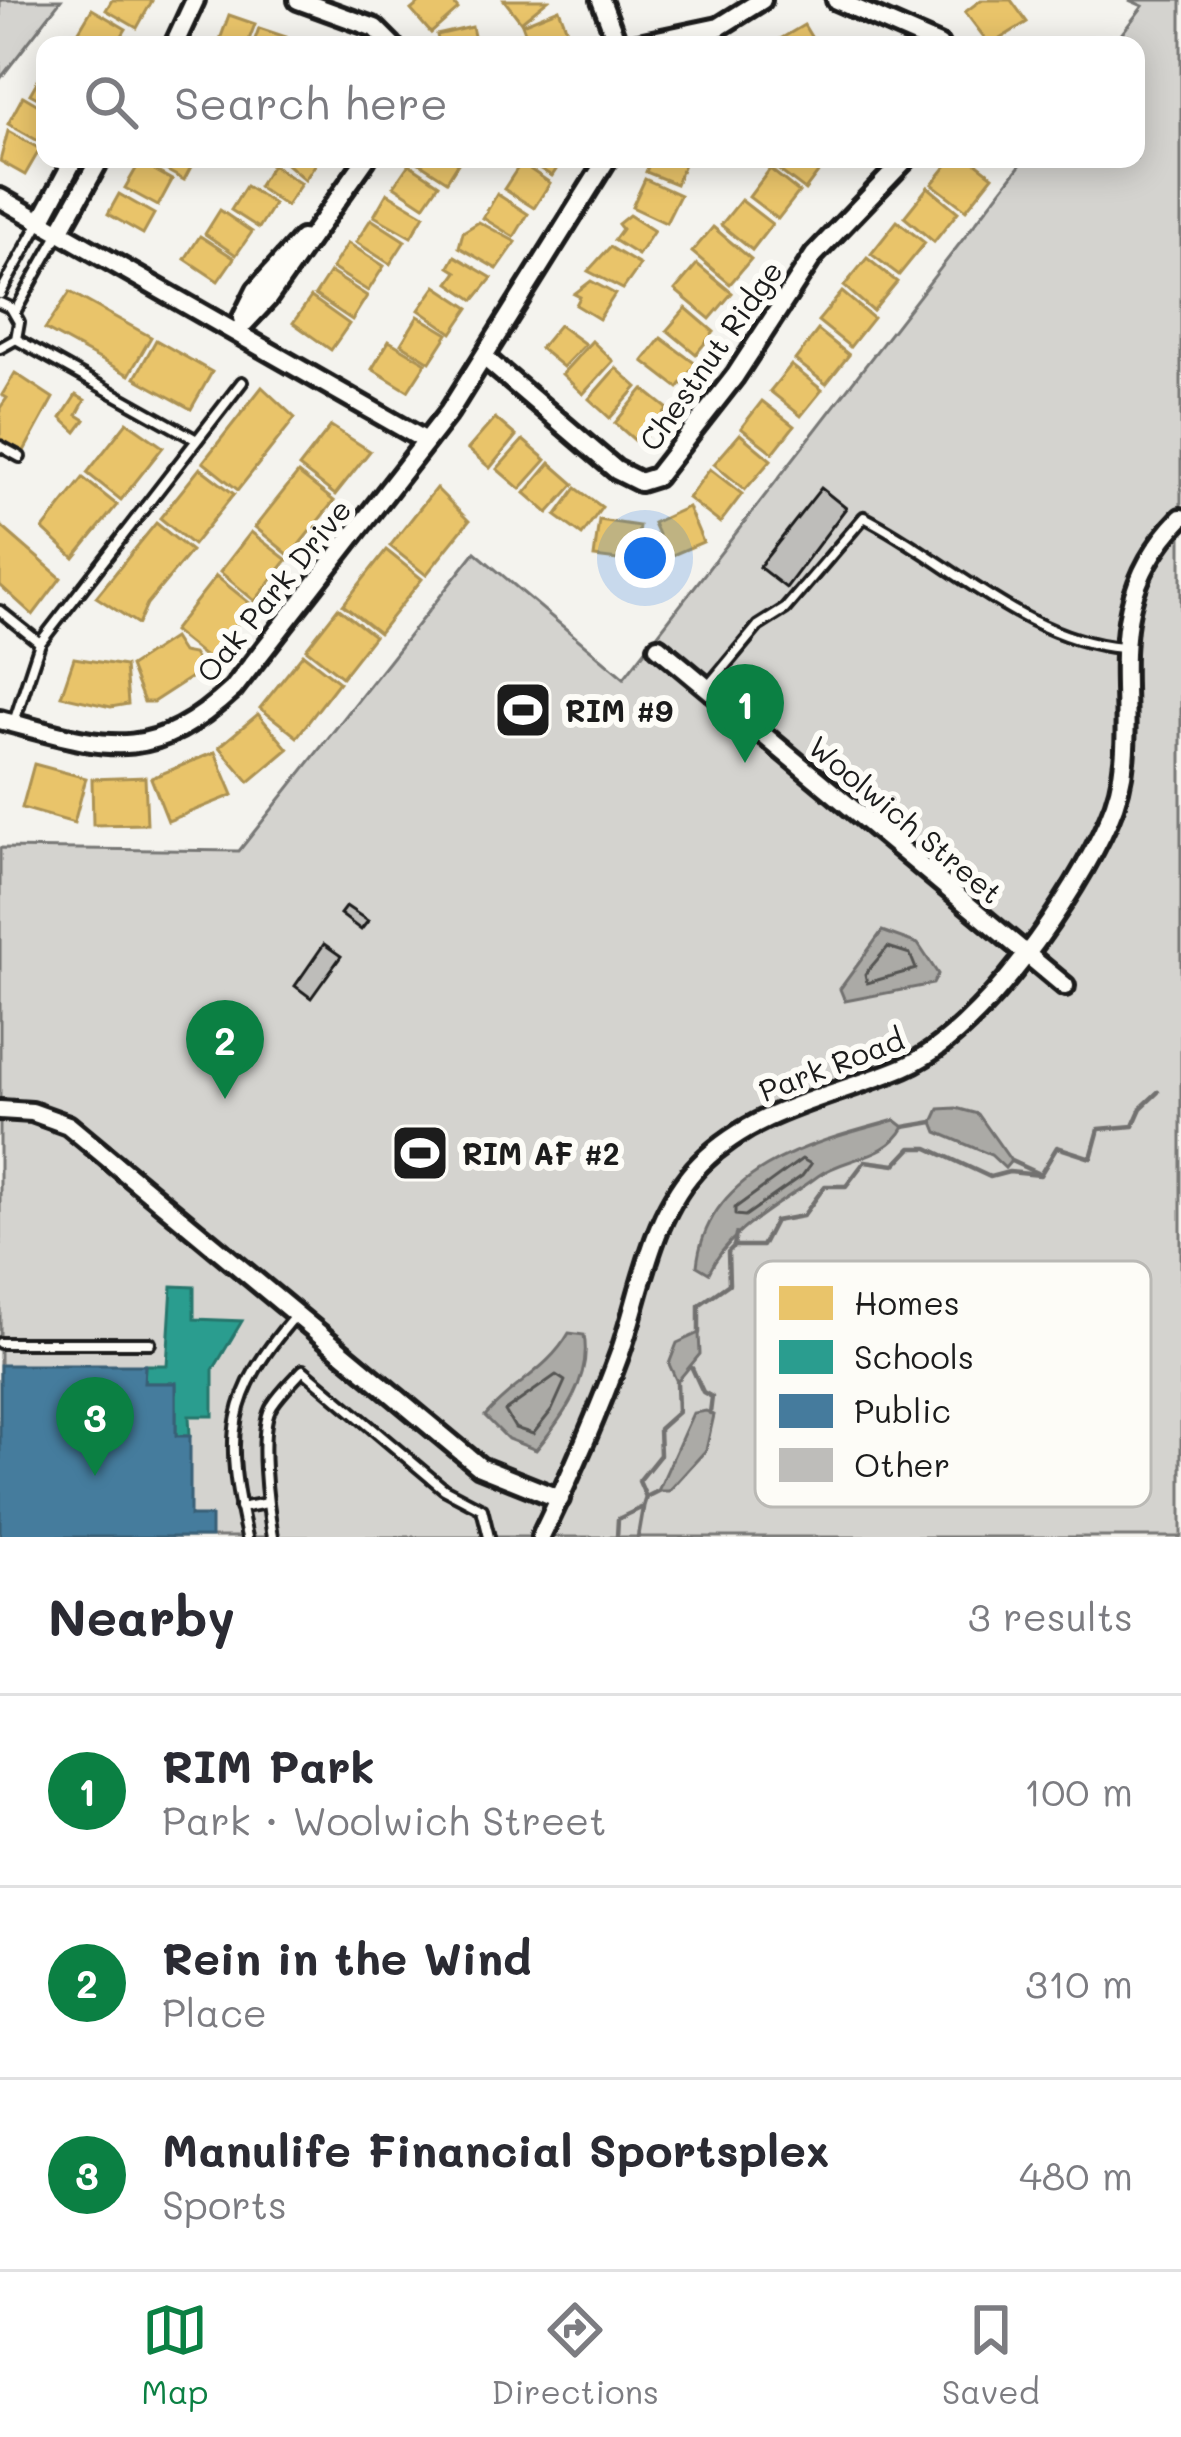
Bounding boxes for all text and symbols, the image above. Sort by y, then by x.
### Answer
search box [36,36,1145,168]
icon: search [78,69,144,135]
text: Search here [174,73,448,131]
street label: Chestnut Ridge [629,252,791,458]
street label: Oak Park Drive [187,490,359,690]
your location [615,528,675,588]
pin: 1 [706,664,784,763]
sports icon: RIM #9 [492,679,554,741]
place label: RIM #9 [565,690,673,730]
street label: Woolwich Street [801,726,1011,912]
pin: 2 [186,1000,264,1099]
street label: Park Road [753,1018,909,1110]
sports icon: RIM AF #2 [389,1122,451,1184]
place label: RIM AF #2 [462,1133,620,1173]
legend [755,1261,1151,1507]
text: Homes [854,1280,960,1323]
text: Schools [854,1334,974,1377]
pin: 3 [56,1377,134,1476]
text: Public [854,1388,951,1431]
text: Other [854,1442,950,1485]
text: Nearby [48,1582,235,1649]
text: 3 results [968,1590,1133,1641]
text: RIM Park [162,1736,375,1794]
text: 1 [78,1765,96,1816]
text: 100 m [1024,1765,1133,1816]
text: Park · Woolwich Street [162,1794,606,1845]
text: Rein in the Wind [162,1928,531,1986]
text: 2 [76,1957,98,2008]
text: 310 m [1025,1957,1133,2008]
text: Place [162,1986,267,2037]
text: Manulife Financial Sportsplex [162,2120,830,2178]
text: 3 [75,2149,99,2200]
text: 480 m [1019,2149,1133,2200]
text: Sports [162,2178,287,2229]
tab: Map [141,2297,209,2412]
tab: Directions [491,2297,659,2412]
tab: Saved [942,2297,1040,2412]

